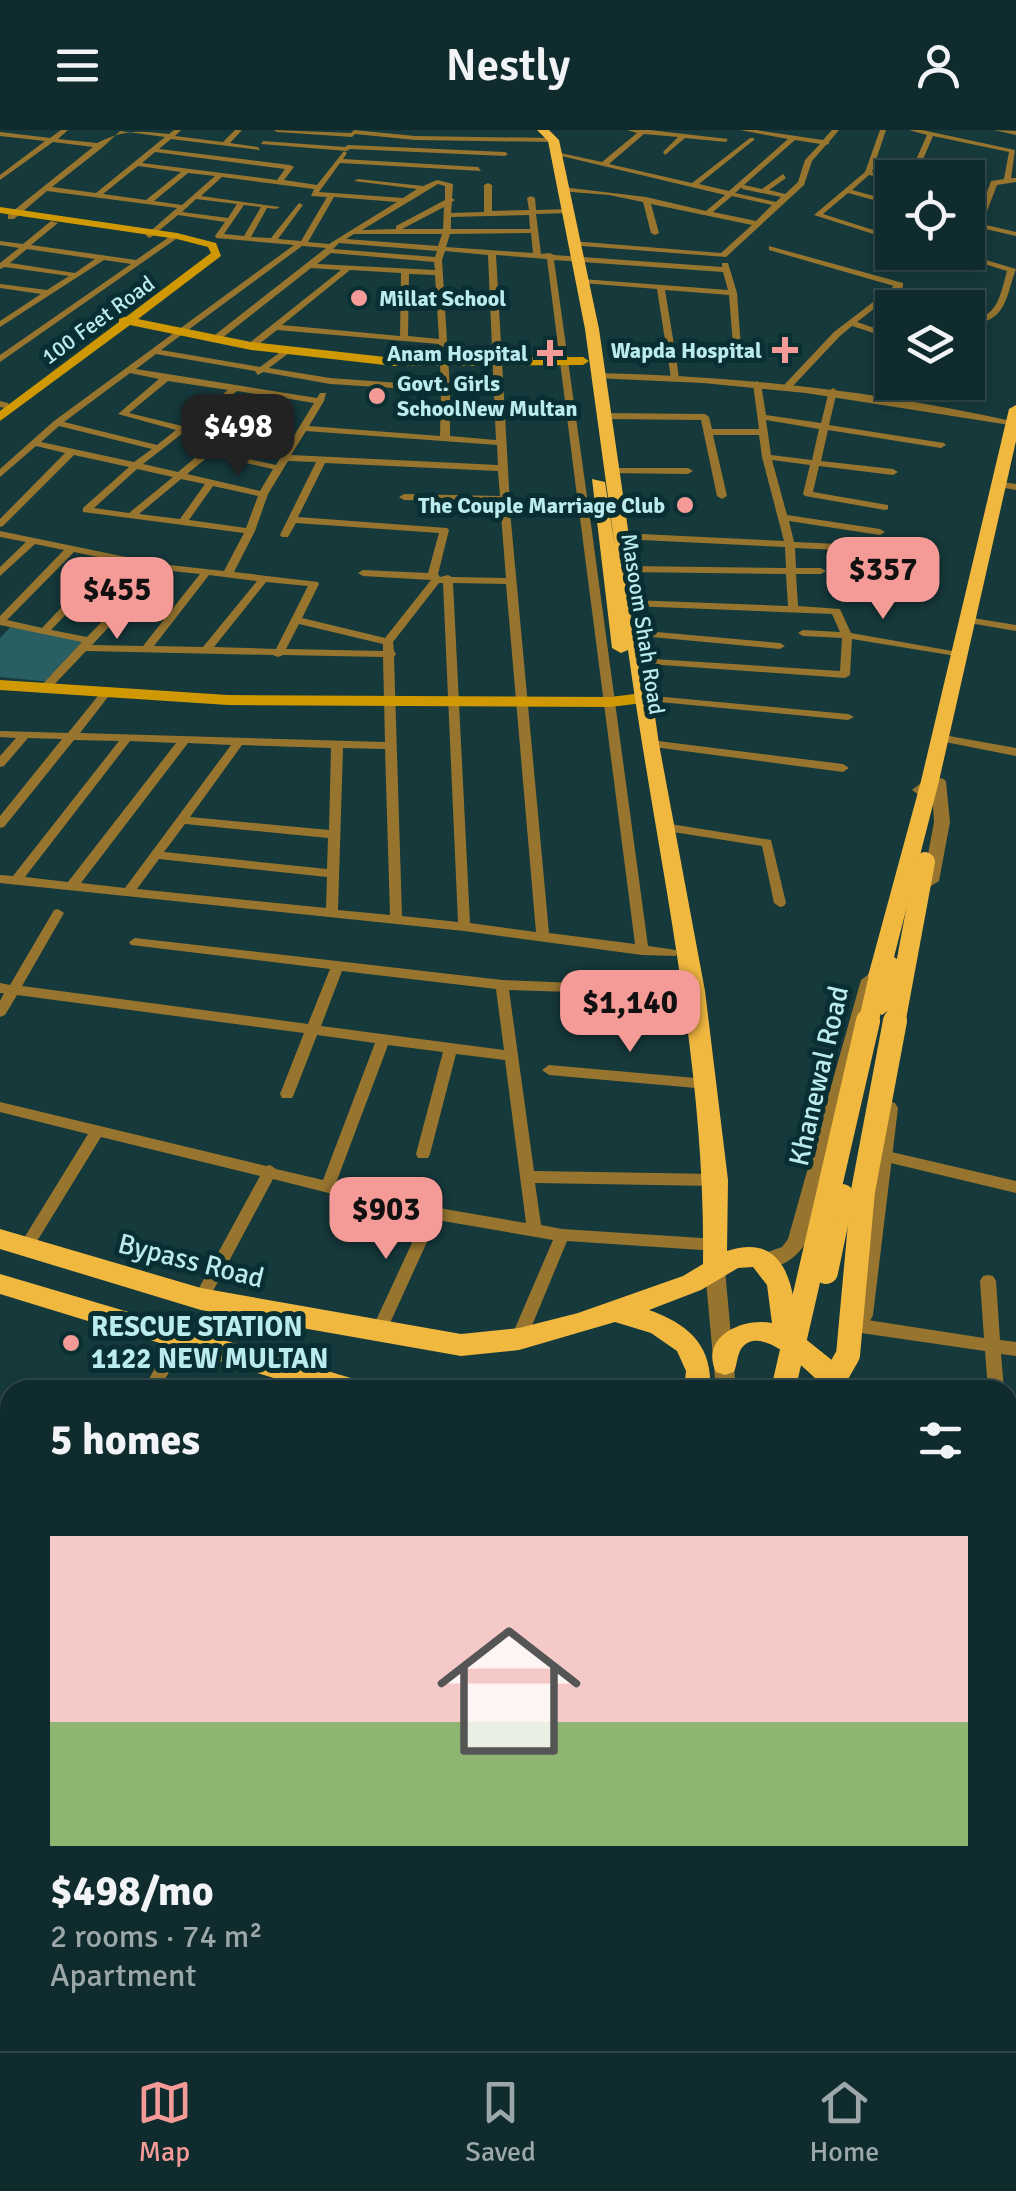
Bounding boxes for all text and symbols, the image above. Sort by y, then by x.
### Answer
icon: menu [50,38,105,93]
text: Nestly [446,38,570,93]
icon: person [911,38,966,93]
map controls [875,160,985,400]
button: locate [875,160,985,270]
street label: 100 Feet Road [36,270,160,370]
place label: Millat School [379,285,506,312]
marker: Millat School [348,287,370,309]
button: layers [875,290,985,400]
place label: Wapda Hospital [611,337,762,364]
marker: Wapda Hospital [772,337,798,363]
place label: Anam Hospital [387,340,528,367]
marker: Anam Hospital [537,340,563,366]
place label: Govt. Girls SchoolNew Multan [397,370,578,422]
marker: Govt. Girls SchoolNew Multan [366,385,388,407]
pin: $498 [179,394,297,479]
text: $498 [203,407,273,446]
place label: The Couple Marriage Club [418,492,665,519]
marker: The Couple Marriage Club [674,494,696,516]
street label: Masoom Shah Road [615,531,671,717]
pin: $357 [824,537,942,622]
text: $357 [848,550,918,589]
pin: $455 [58,557,176,642]
text: $455 [82,570,152,609]
pin: $1,140 [549,970,711,1055]
text: $1,140 [582,983,678,1022]
street label: Khanewal Road [782,983,856,1169]
pin: $903 [327,1177,445,1262]
text: $903 [351,1190,421,1229]
street label: Bypass Road [114,1226,268,1296]
place label: RESCUE STATION 1122 NEW MULTAN [91,1310,329,1376]
marker: RESCUE STATION 1122 NEW MULTAN [60,1332,82,1354]
icon: filters [913,1413,968,1468]
text: 5 homes [50,1415,200,1466]
icon: home [419,1601,599,1781]
text: $498/mo [50,1866,214,1917]
text: 2 rooms · 74 m² [50,1917,263,1956]
text: Apartment [50,1956,197,1995]
tab: Map [137,2075,192,2169]
tab: Saved [465,2075,536,2169]
tab: Home [809,2075,879,2169]

